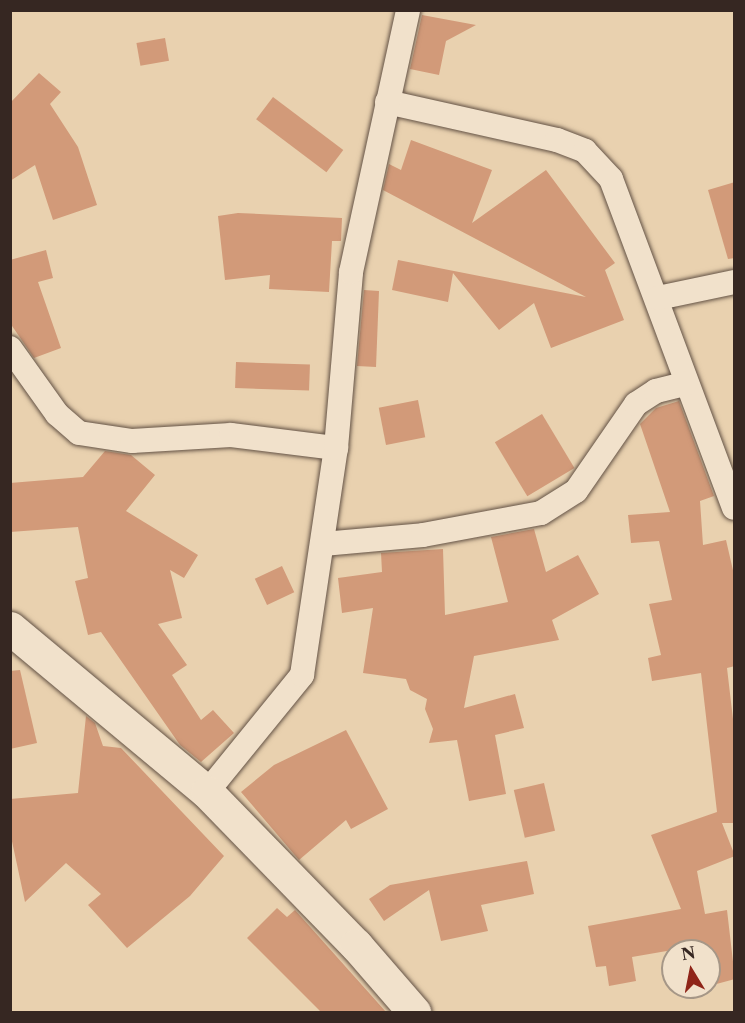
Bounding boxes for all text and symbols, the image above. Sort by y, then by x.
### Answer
north arrow [661,939,721,999]
text: N [680,942,697,964]

